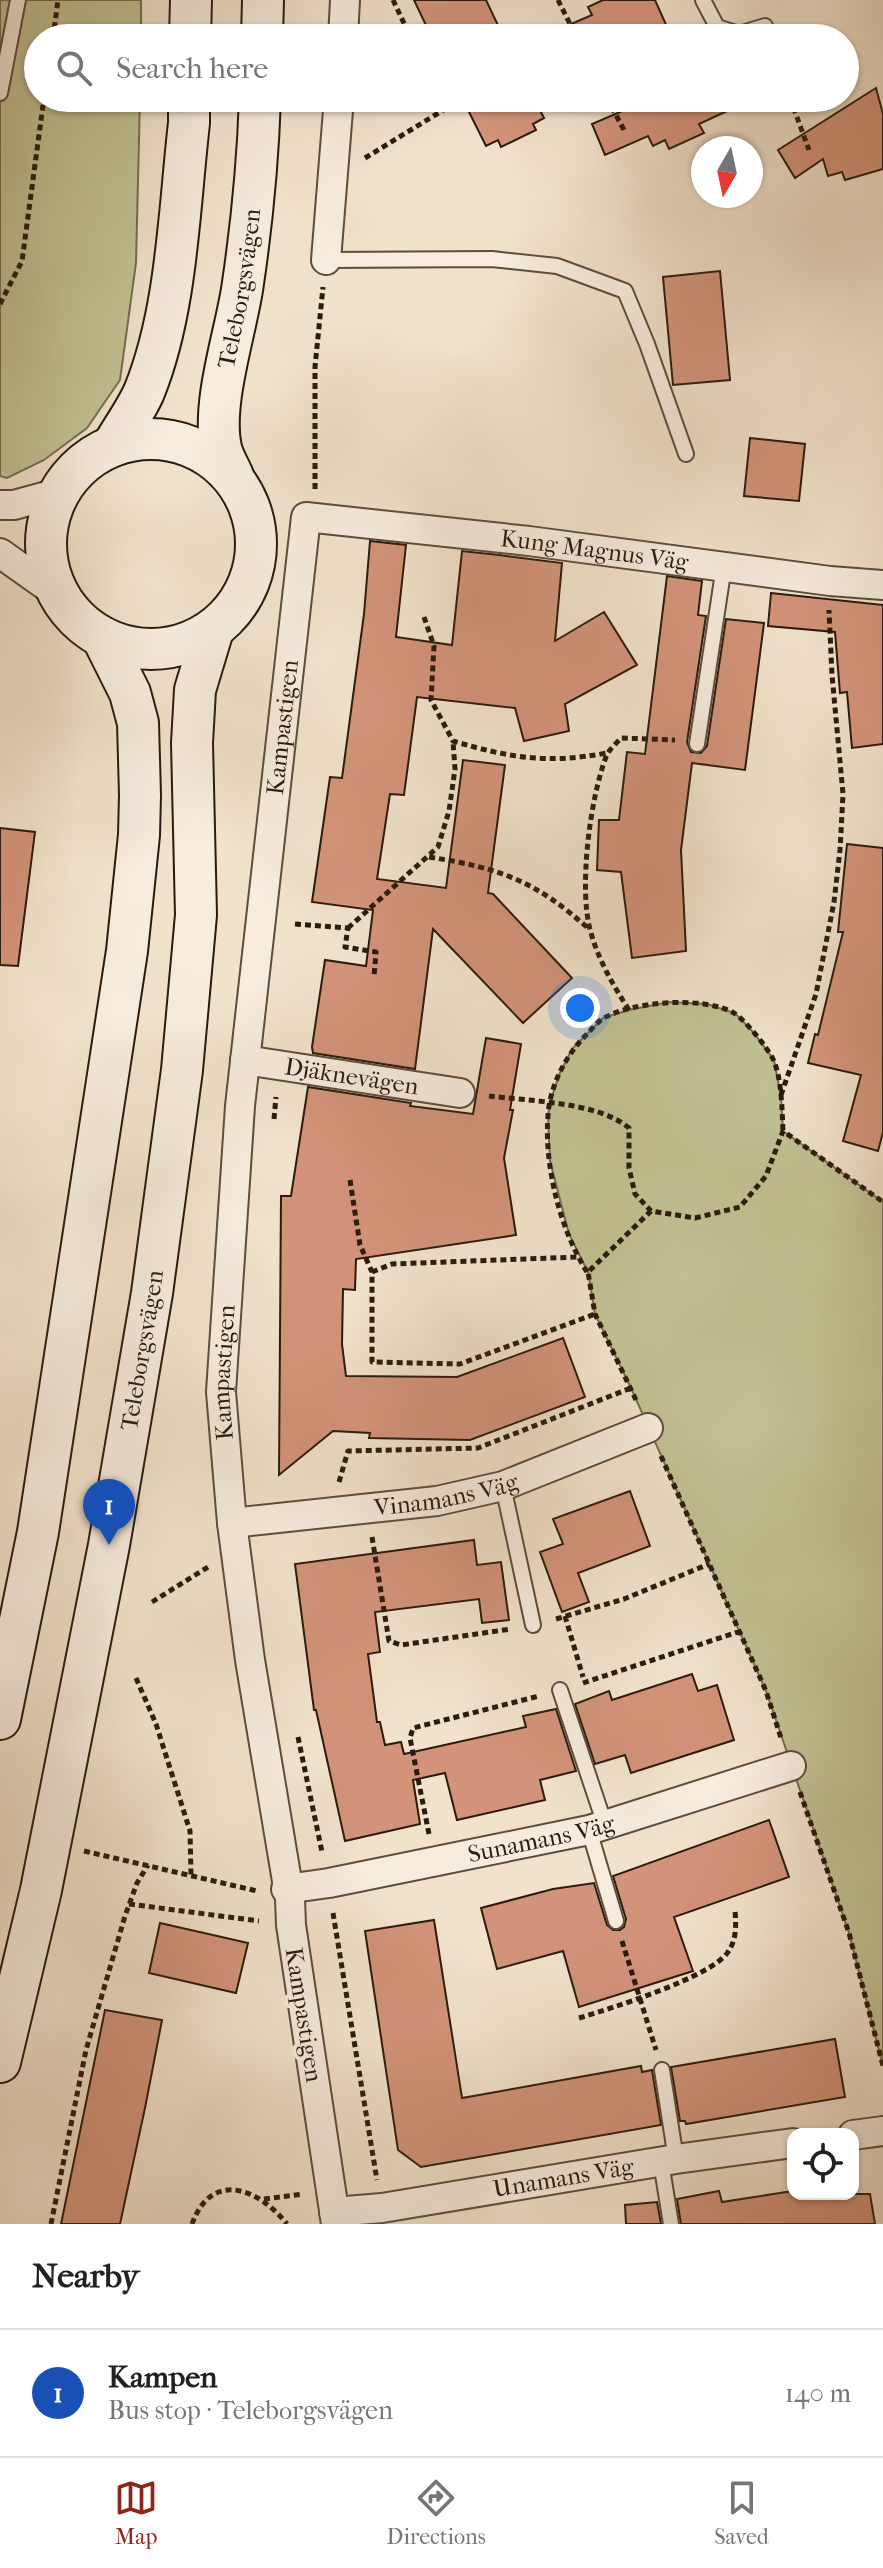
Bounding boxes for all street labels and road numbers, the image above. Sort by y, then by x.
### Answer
street label: Teleborgsvägen [212,207,266,371]
street label: Kung Magnus Väg [499,524,691,576]
street label: Kampastigen [261,658,304,796]
street label: Djäknevägen [283,1052,421,1100]
street label: Teleborgsvägen [115,1268,169,1433]
street label: Kampastigen [207,1304,241,1441]
street label: Vinamans Väg [372,1467,523,1522]
street label: Sunamans Väg [465,1808,619,1868]
street label: Kampastigen [280,1946,328,2084]
street label: Unamans Väg [491,2152,637,2203]

